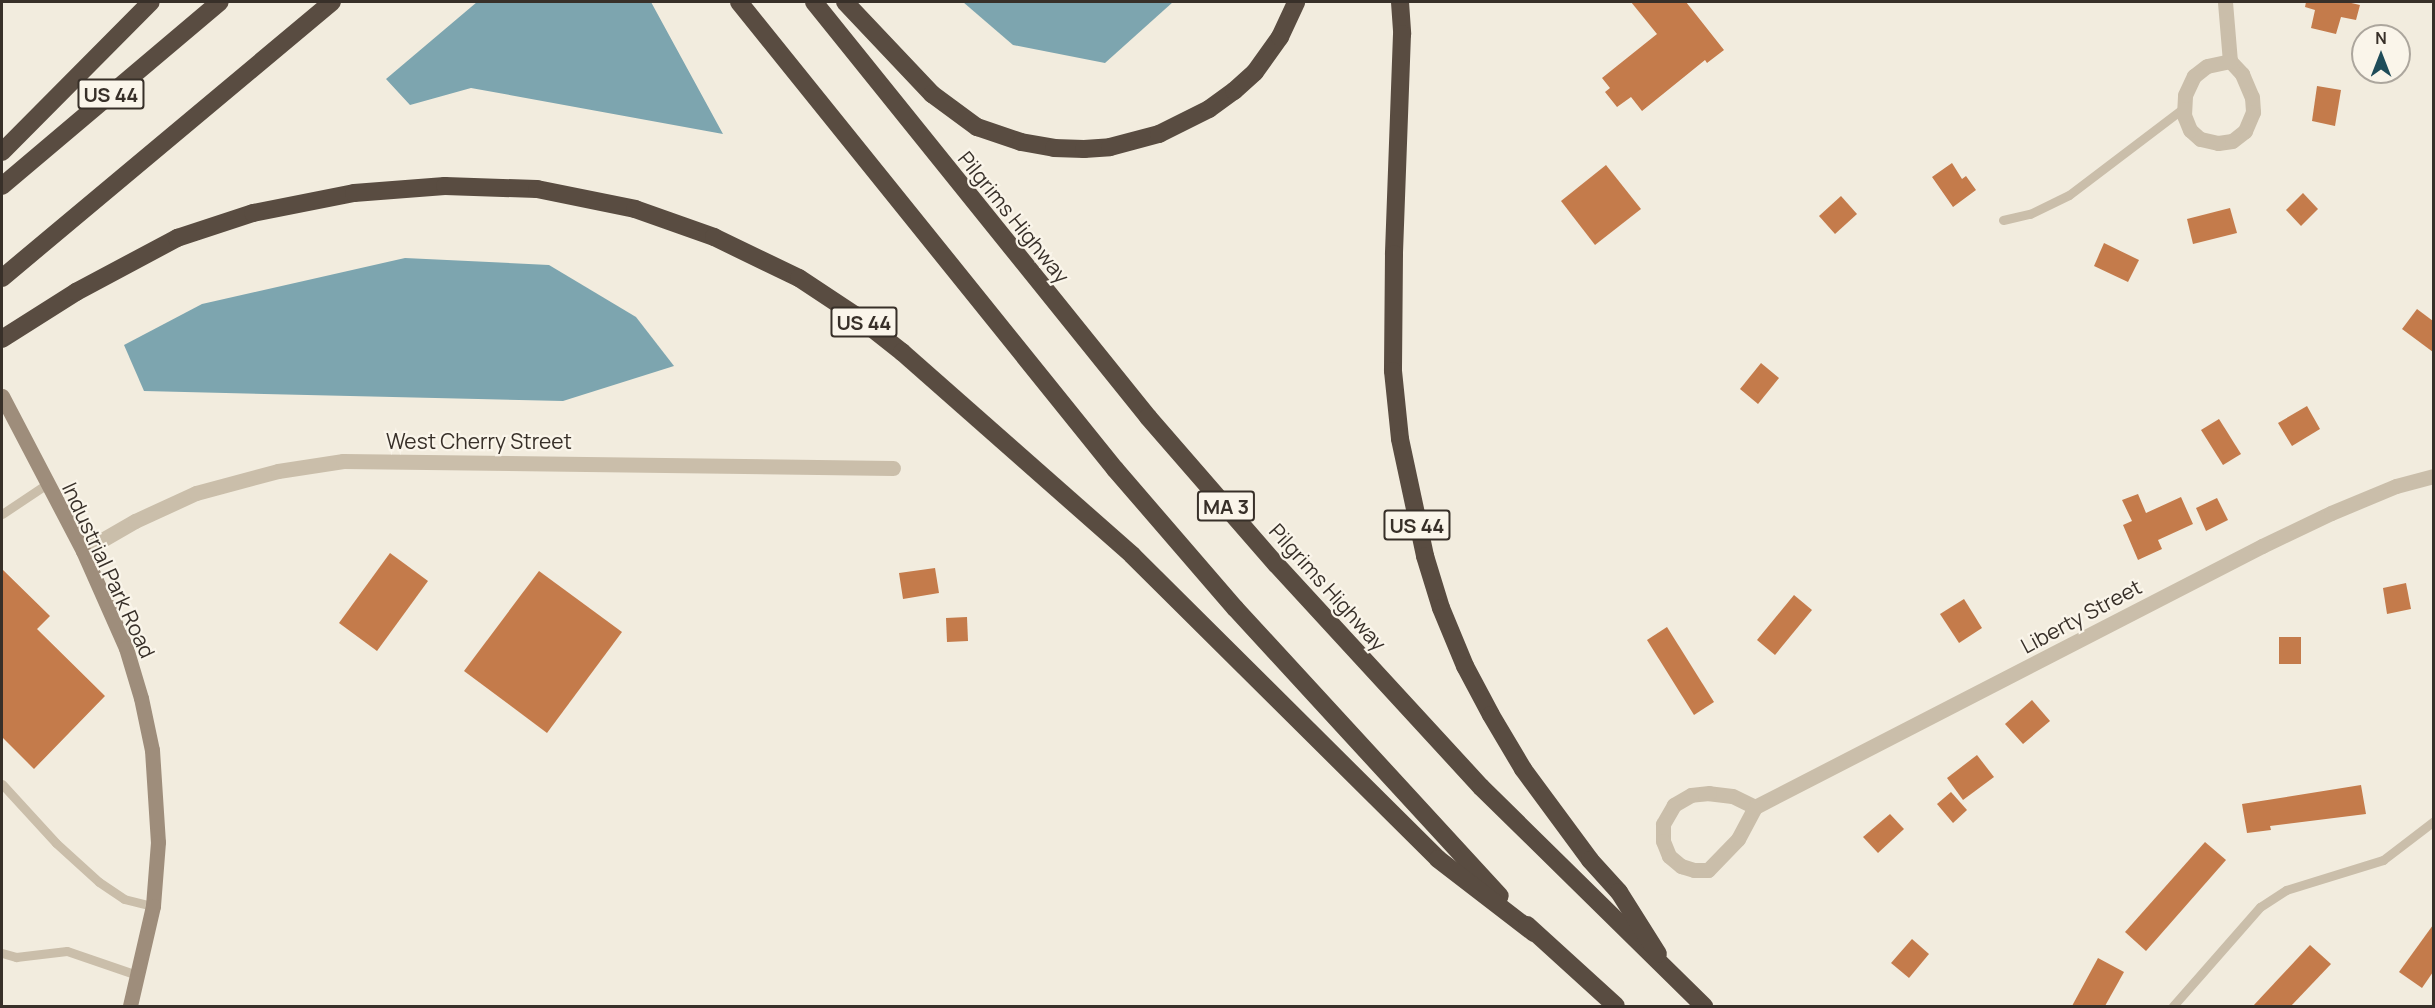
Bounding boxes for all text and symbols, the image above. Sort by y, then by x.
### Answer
north arrow [2351,24,2411,84]
text: N [2375,27,2387,49]
road number: US 44 [76,77,146,111]
street label: Pilgrims Highway [953,146,1075,288]
road number: US 44 [830,305,898,339]
street label: West Cherry Street [386,428,572,454]
street label: Industrial Park Road [57,478,161,662]
road number: MA 3 [1196,489,1256,523]
road number: US 44 [1382,508,1452,542]
street label: Pilgrims Highway [1264,518,1392,656]
street label: Liberty Street [2016,574,2146,658]

